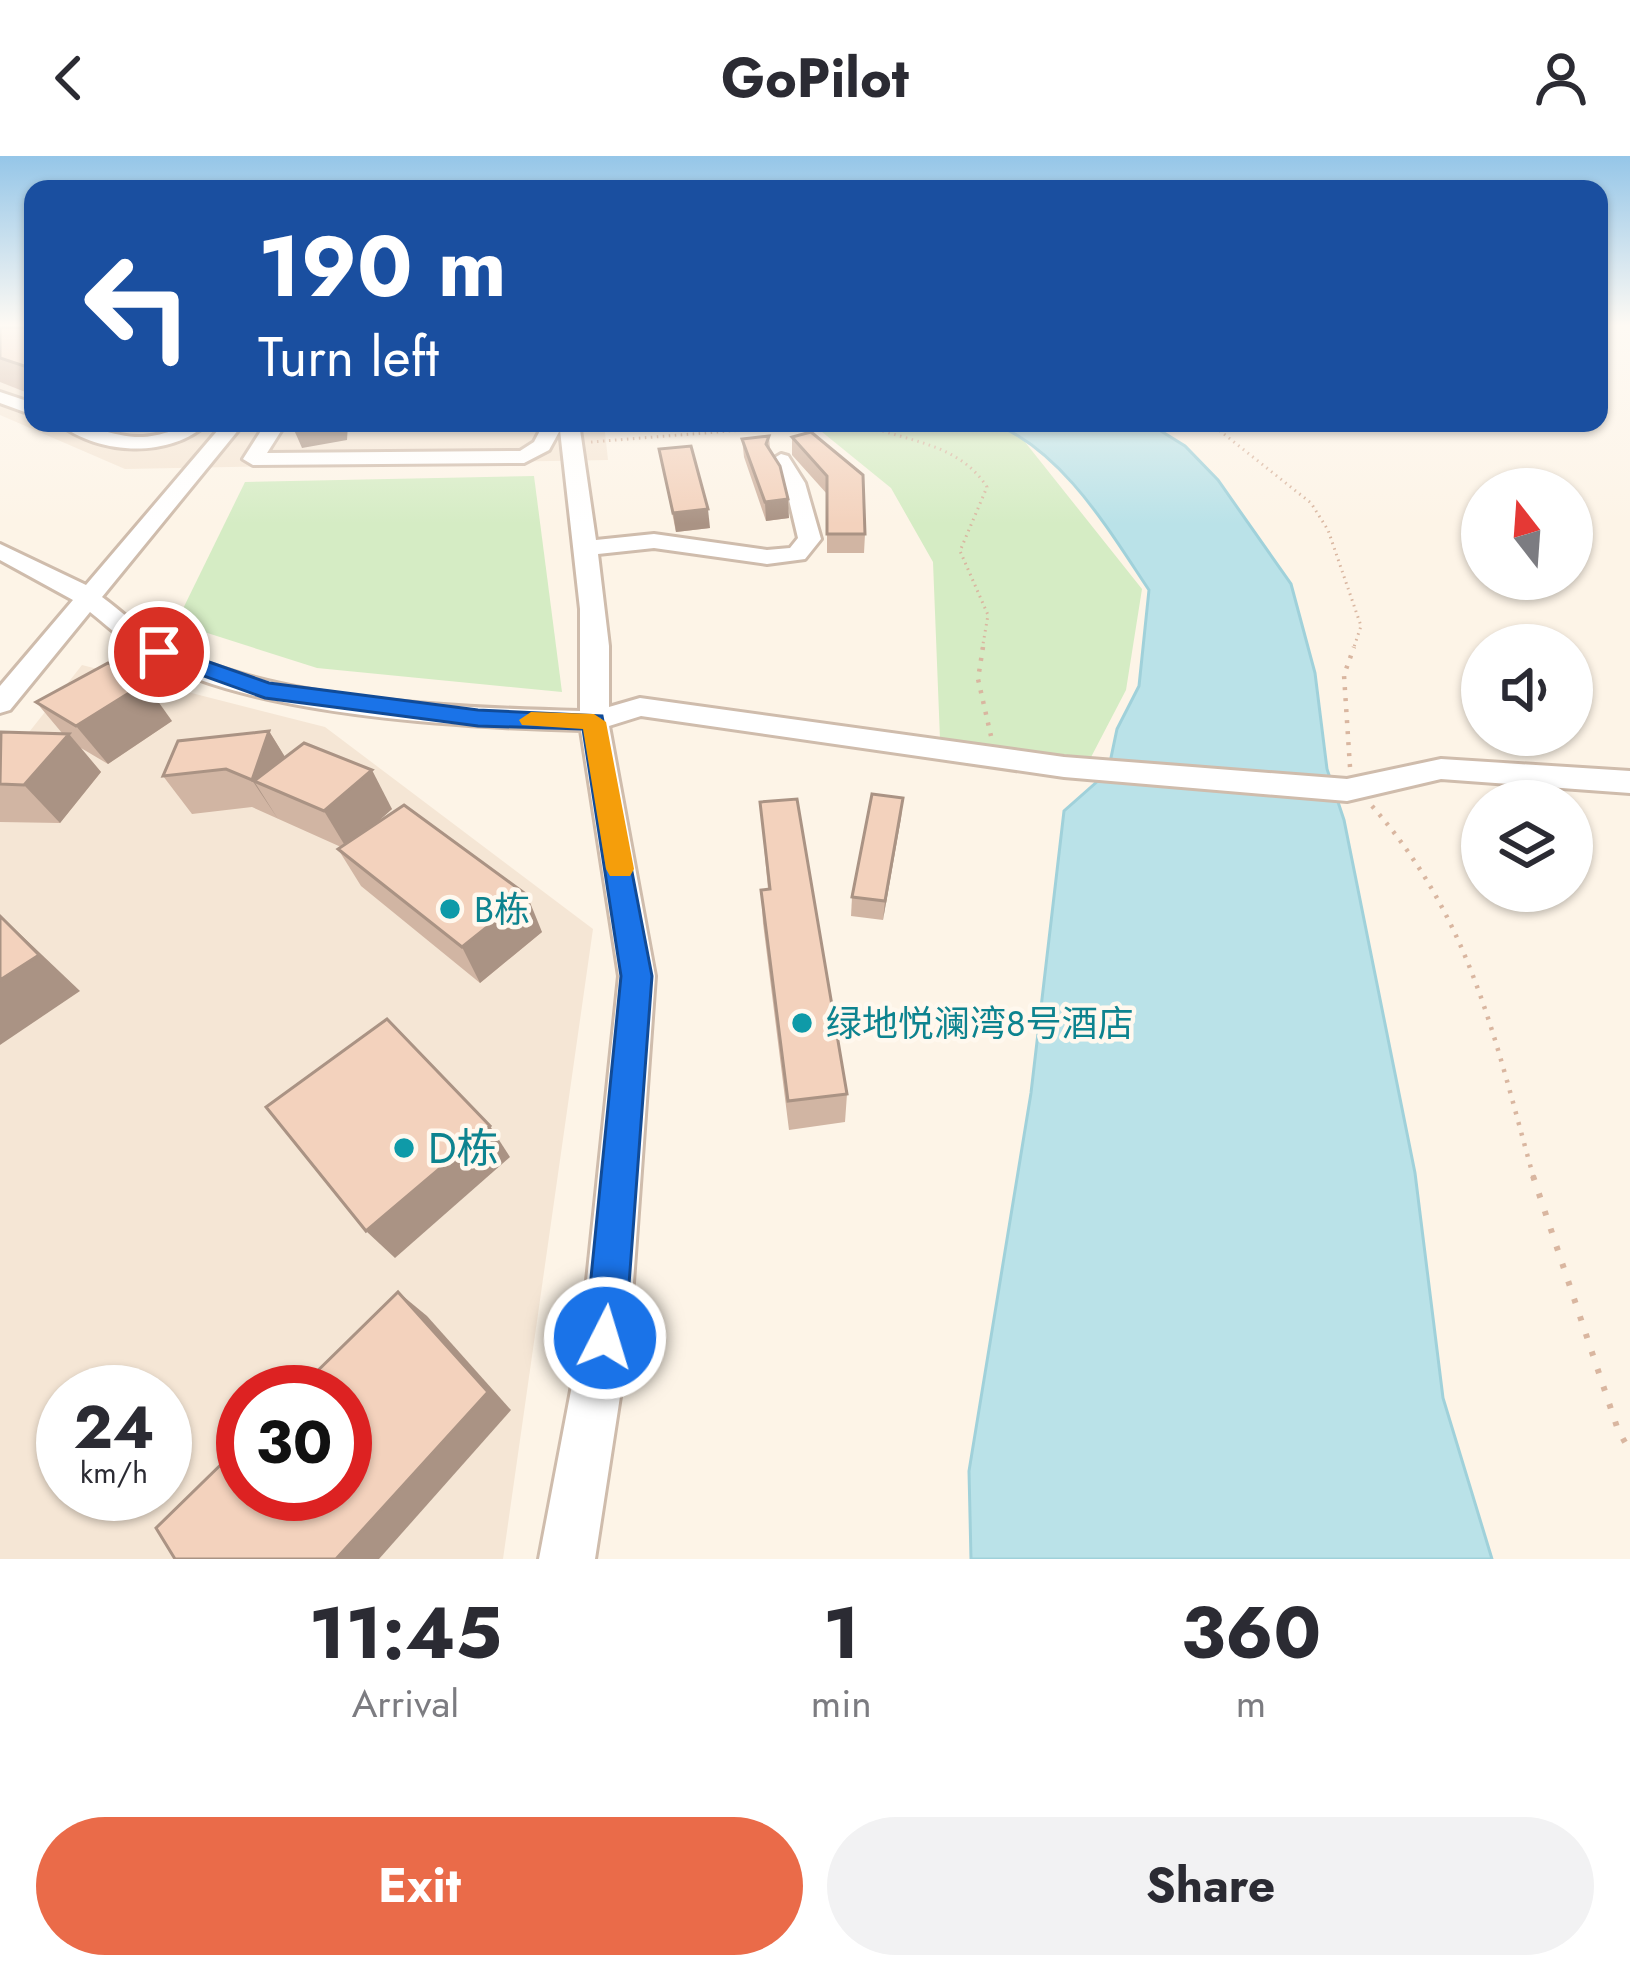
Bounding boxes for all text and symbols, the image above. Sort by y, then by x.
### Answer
text: GoPilot [721,39,909,117]
icon: back [36,45,102,111]
icon: person [1528,45,1594,111]
text: 190 m [258,206,507,328]
icon: left [60,228,216,384]
text: Turn left [258,318,439,396]
north arrow [1461,468,1593,600]
map controls [1461,468,1593,912]
pin [108,601,210,703]
icon: arrive [126,619,192,685]
button: sound [1461,624,1593,756]
button: layers [1461,780,1593,912]
place label: B栋 [474,883,530,935]
marker: B栋 [437,896,463,922]
place label: 绿地悦澜湾8号酒店 [826,997,1134,1049]
marker: 绿地悦澜湾8号酒店 [789,1010,815,1036]
place label: D栋 [428,1118,499,1179]
marker: D栋 [391,1135,417,1161]
position arrow [542,1275,668,1401]
speed limit sign: 30 [216,1365,372,1521]
text: 24 [73,1384,155,1471]
text: km/h [80,1451,148,1494]
text: 11:45 [309,1581,502,1685]
text: 1 [823,1581,860,1685]
text: 360 [1181,1581,1321,1685]
text: Arrival [352,1675,459,1732]
text: min [811,1675,872,1732]
text: m [1236,1675,1266,1732]
button: Exit [36,1817,803,1955]
button: Share [827,1817,1594,1955]

